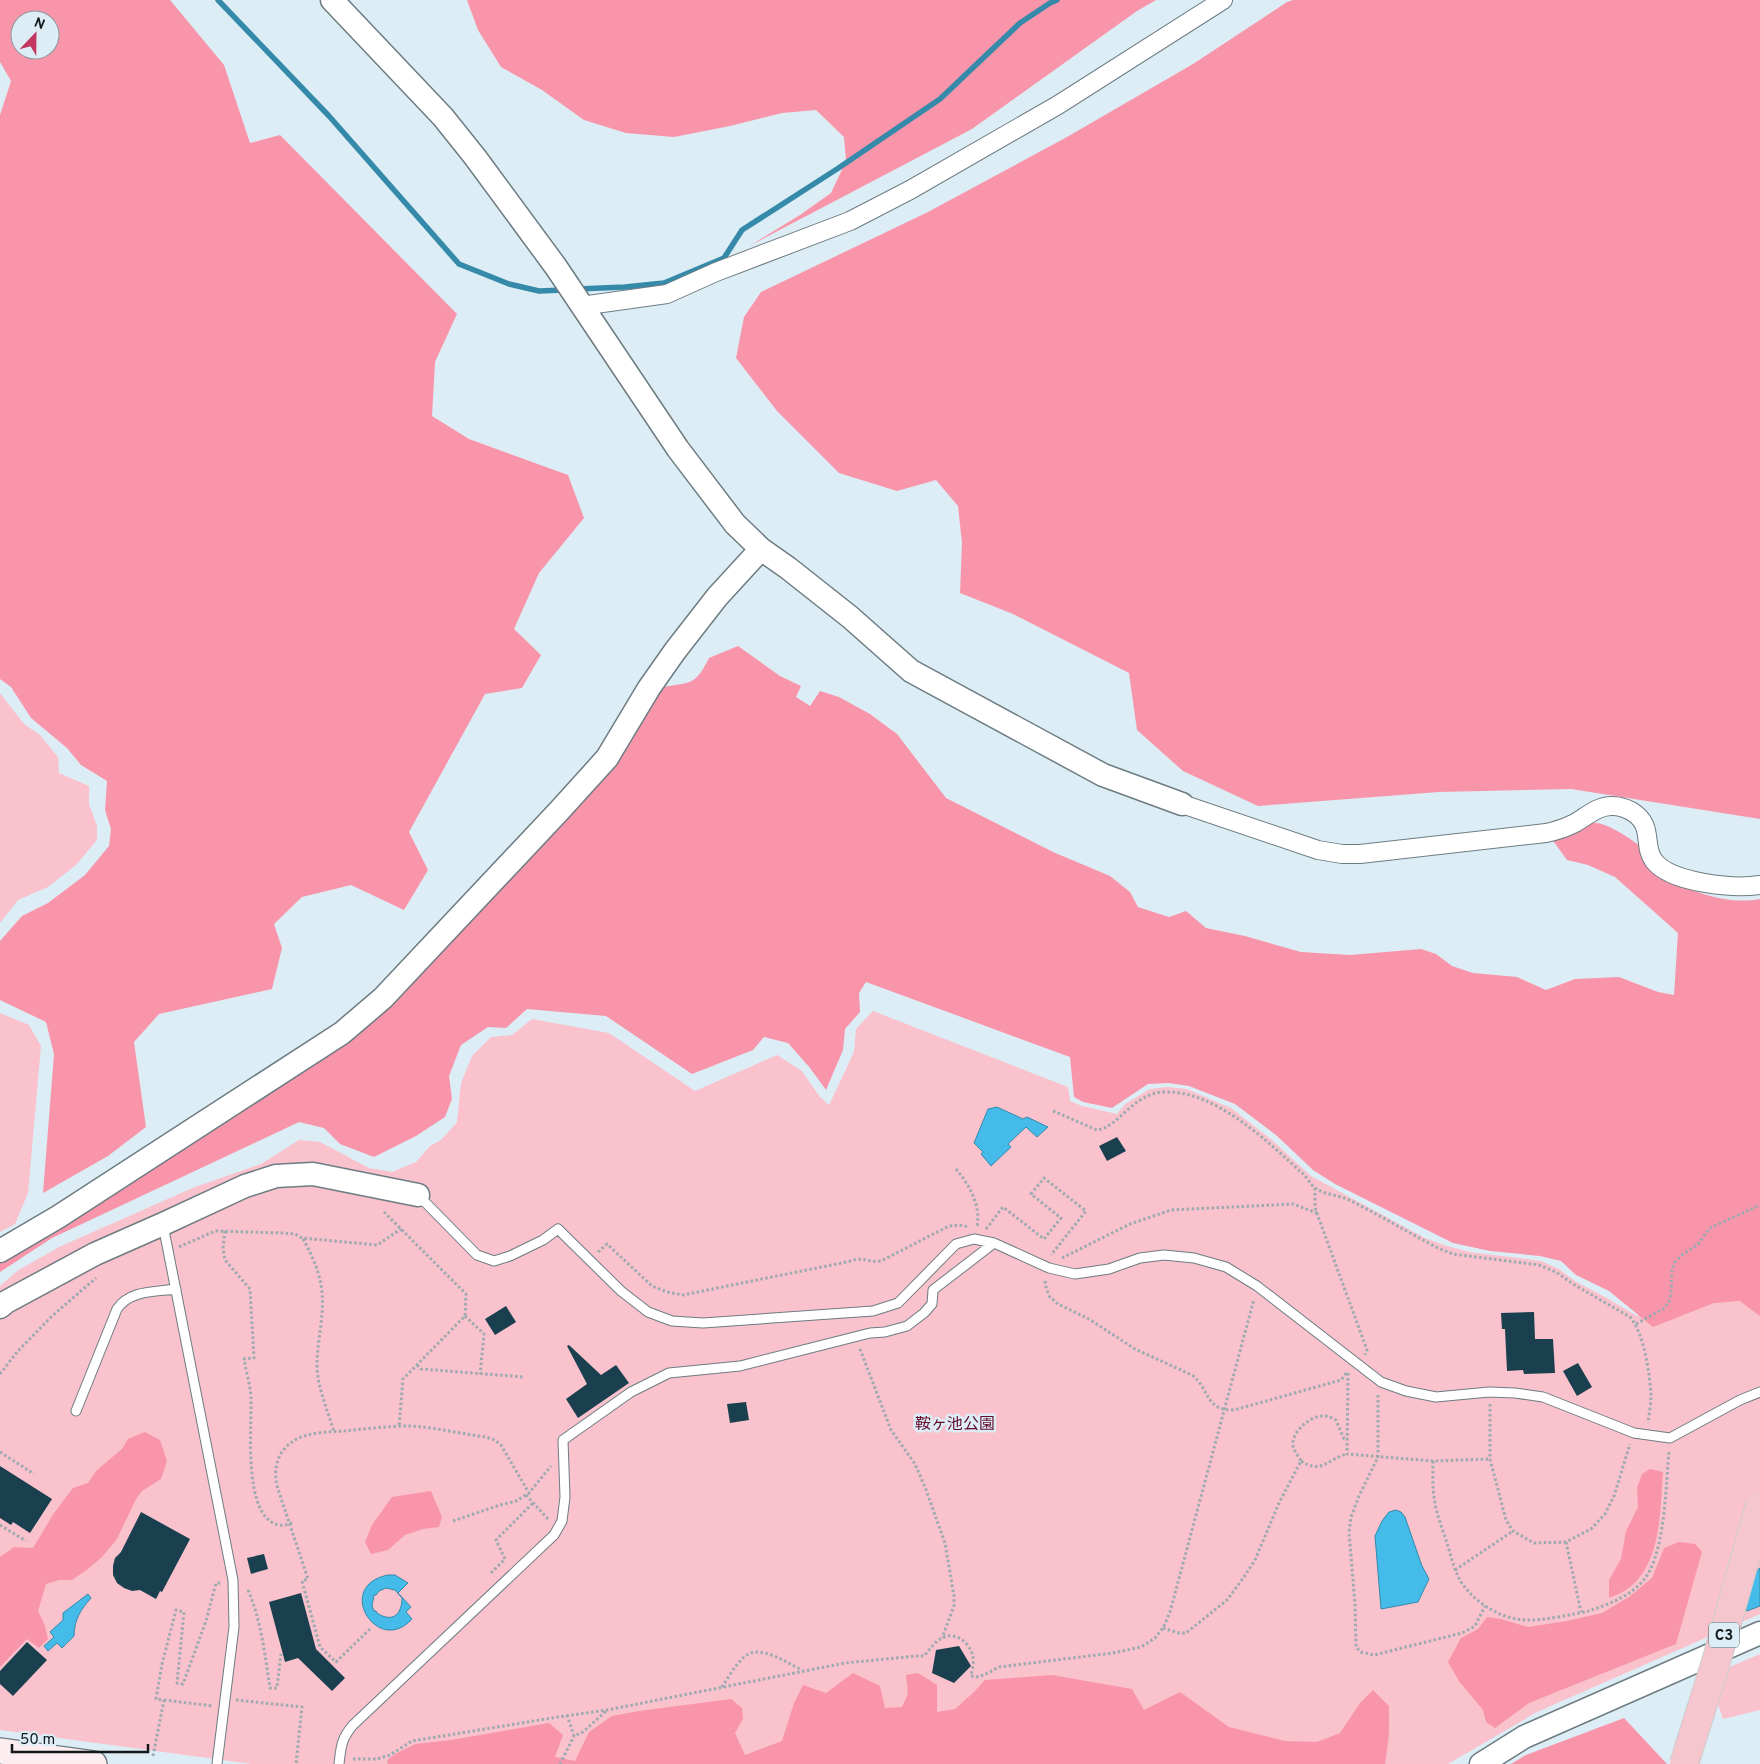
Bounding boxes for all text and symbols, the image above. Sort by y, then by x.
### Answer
north arrow [10,10,60,60]
text: N [31,15,47,34]
park label: 鞍ヶ池公園 [915,1415,995,1435]
road number: C3 [1709,1622,1739,1648]
scale bar [12,1722,149,1754]
text: 50 m [20,1731,55,1750]

